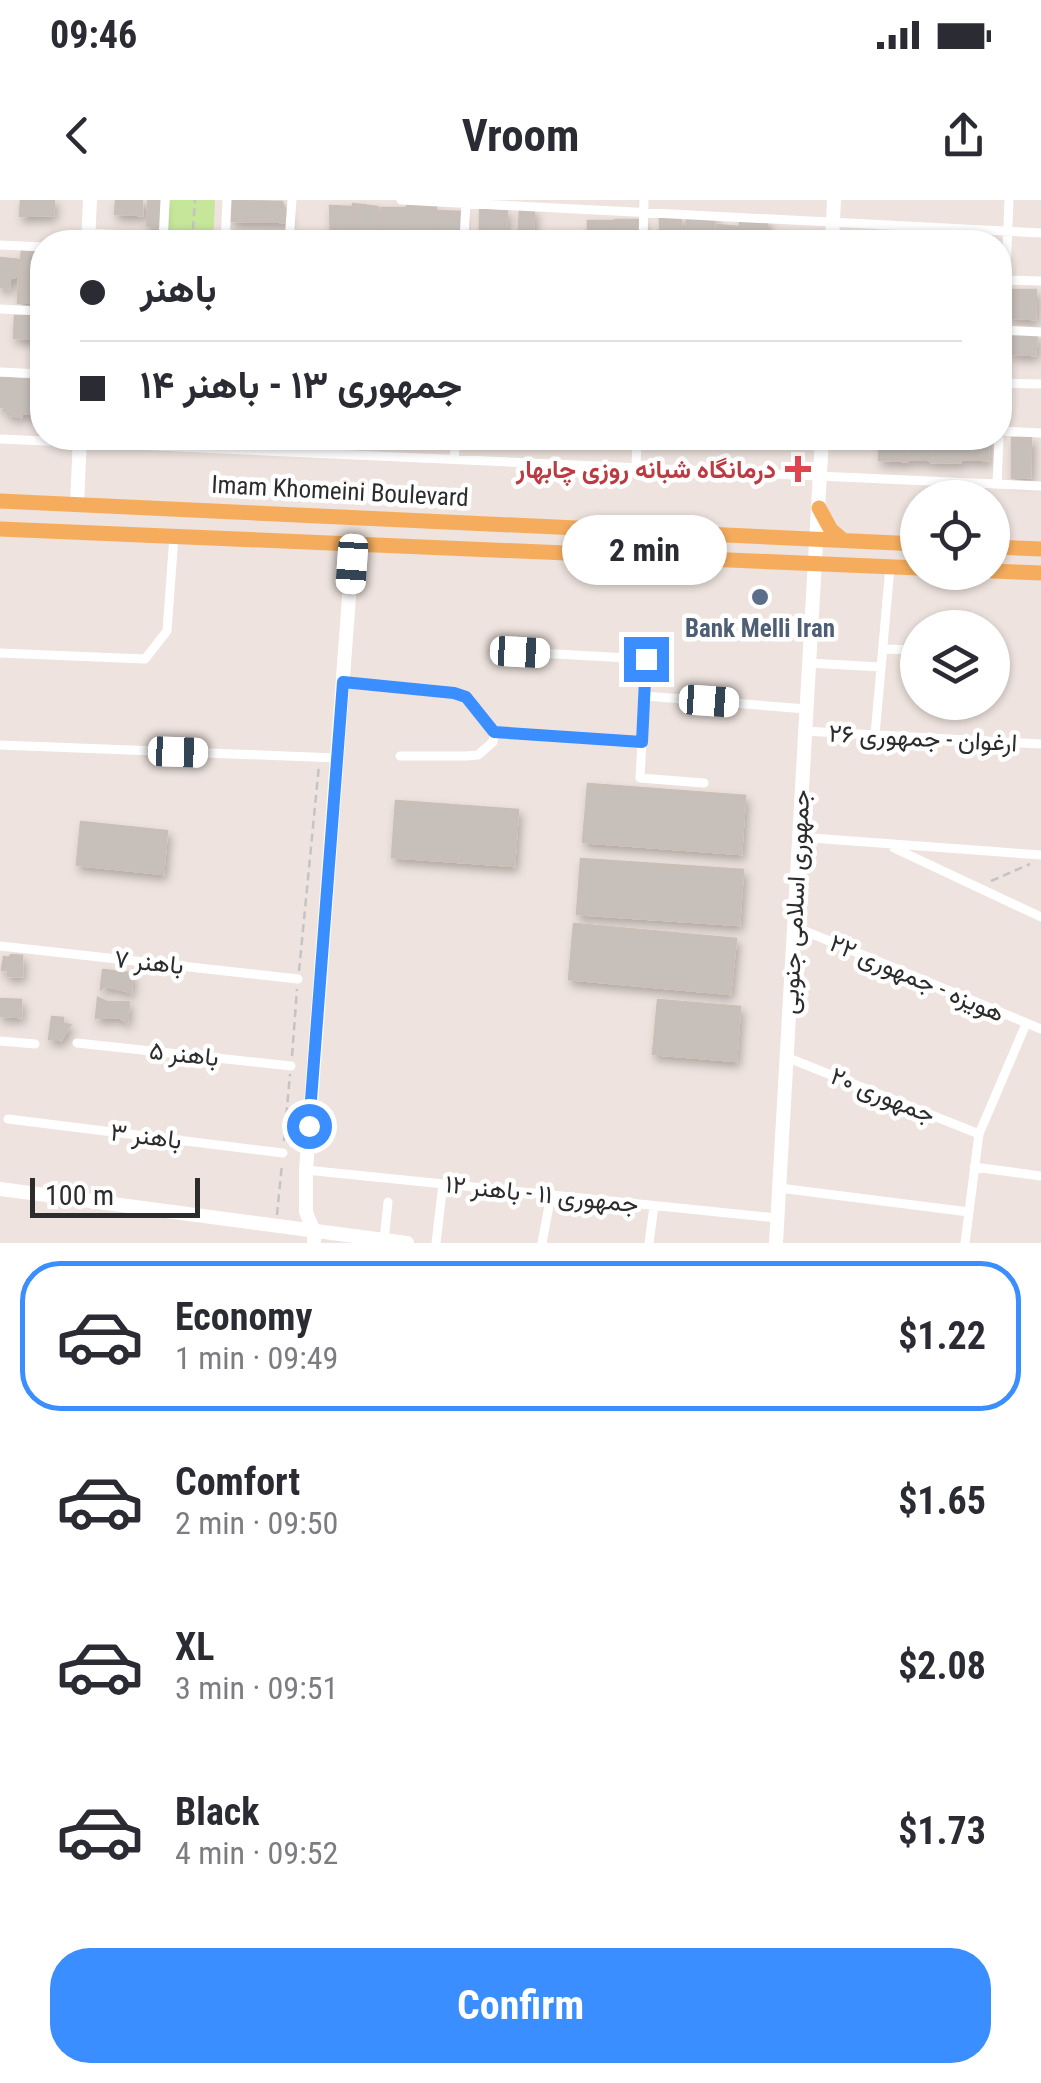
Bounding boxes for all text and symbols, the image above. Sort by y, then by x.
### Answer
text: 09:46 [50,13,137,57]
icon: back [50,108,105,163]
icon: share [936,108,991,163]
text: Vroom [462,109,579,162]
text: باهنر [140,267,217,311]
text: جمهوری ۱۳ - باهنر ۱۴ [140,363,462,407]
place label: درمانگاه شبانه روزی چابهار [515,455,776,487]
marker: درمانگاه شبانه روزی چابهار [785,456,811,482]
street label: Imam Khomeini Boulevard [211,470,469,512]
map controls [900,480,1010,720]
button: locate [900,480,1010,590]
callout: 2 min [564,514,728,584]
text: 2 min [609,531,680,569]
car [335,533,369,595]
marker: Bank Melli Iran [749,586,771,608]
button: layers [900,610,1010,720]
place label: Bank Melli Iran [685,614,835,643]
car [489,635,551,669]
route end [624,637,669,682]
car [678,684,740,718]
street label: ارغوان - جمهوری ۲۶ [828,719,1018,758]
car [147,736,209,768]
street label: جمهوری اسلامی جنوبی [775,789,816,1015]
street label: هویزه - جمهوری ۲۲ [825,928,1009,1029]
street label: باهنر ۷ [113,944,185,981]
street label: باهنر ۵ [148,1036,220,1073]
street label: جمهوری ۲۰ [826,1061,940,1130]
route start [287,1104,332,1149]
street label: باهنر ۳ [109,1117,183,1156]
street label: جمهوری ۱۱ - باهنر ۱۲ [444,1169,640,1220]
scale bar [30,1173,200,1218]
text: 100 m [45,1179,114,1212]
icon: car [55,1291,145,1381]
text: Economy [175,1295,312,1339]
text: $1.22 [898,1314,986,1358]
text: 1 min · 09:49 [175,1339,338,1377]
icon: car [55,1456,145,1546]
text: Comfort [175,1460,300,1504]
text: $1.65 [898,1479,986,1523]
text: 2 min · 09:50 [175,1504,338,1542]
icon: car [55,1621,145,1711]
text: XL [175,1625,214,1669]
text: $2.08 [898,1644,986,1688]
text: 3 min · 09:51 [175,1669,338,1707]
icon: car [55,1786,145,1876]
text: Black [175,1790,259,1834]
text: $1.73 [898,1809,986,1853]
text: 4 min · 09:52 [175,1834,338,1872]
button: Confirm [50,1948,991,2063]

